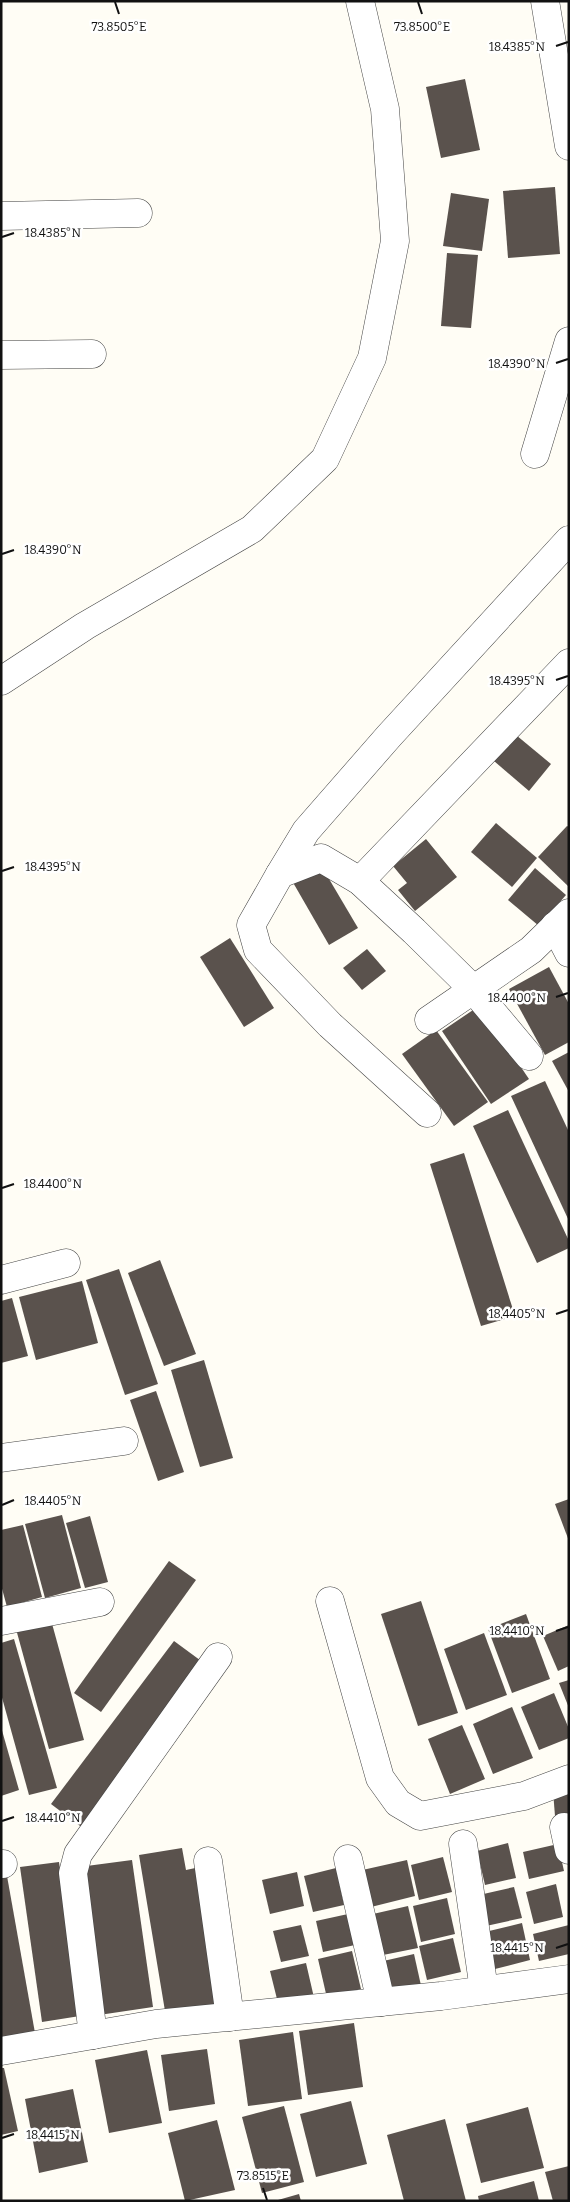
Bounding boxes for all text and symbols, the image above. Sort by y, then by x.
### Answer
text: 73.8505°E [92,20,146,34]
text: 73.8500°E [394,20,450,34]
text: 18.4385°N [489,40,545,54]
text: 18.4385°N [25,226,81,240]
text: 18.4390°N [489,357,546,371]
text: 18.4390°N [25,543,82,557]
text: 18.4395°N [489,674,545,688]
text: 18.4395°N [25,860,81,874]
text: 18.4400°N [488,991,546,1005]
text: 18.4400°N [24,1177,82,1191]
text: 18.4405°N [489,1307,546,1321]
text: 18.4405°N [25,1494,82,1508]
text: 18.4410°N [490,1624,545,1638]
text: 18.4410°N [26,1811,81,1825]
text: 18.4415°N [490,1941,544,1955]
text: 18.4415°N [26,2128,80,2142]
text: 73.8515°E [237,2169,289,2183]

